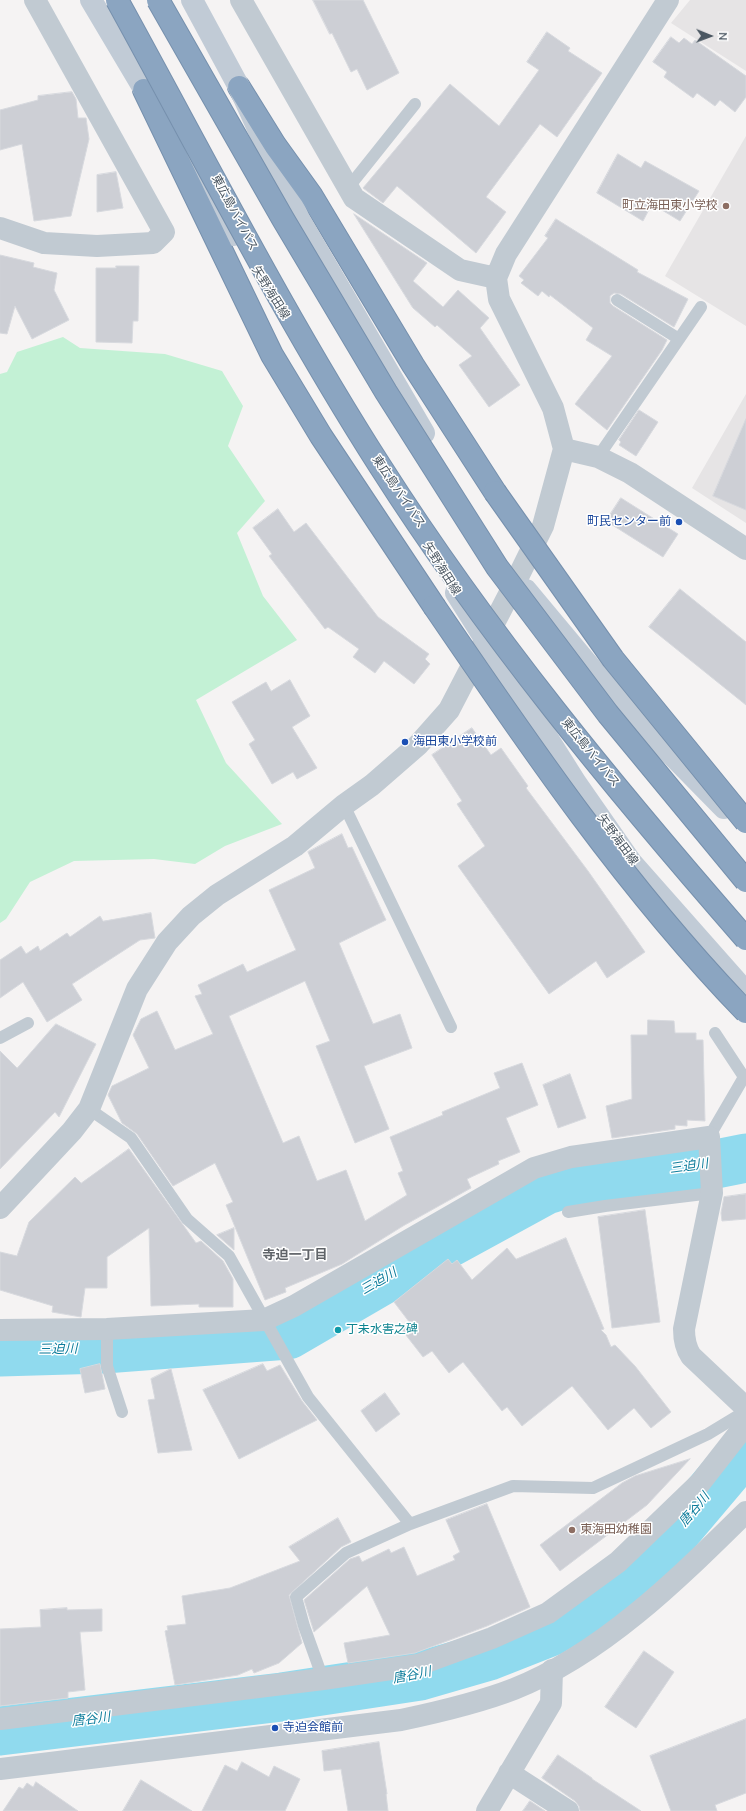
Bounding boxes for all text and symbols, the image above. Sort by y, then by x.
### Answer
north arrow [690,16,730,56]
text: N [715,32,730,40]
street label: 東広島バイパス [208,173,260,253]
place label: 町立海田東小学校 [622,199,718,213]
marker: 町立海田東小学校 [721,201,731,211]
street label: 矢野海田線 [248,264,292,322]
street label: 東広島バイパス [369,453,427,531]
place label: 町民センター前 [587,515,671,529]
marker: 町民センター前 [674,517,684,527]
street label: 矢野海田線 [419,540,463,598]
street label: 東広島バイパス [558,716,622,790]
place label: 海田東小学校前 [413,735,497,749]
marker: 海田東小学校前 [400,737,410,747]
street label: 矢野海田線 [594,811,640,869]
water label: 三迫川 [669,1157,709,1177]
district label: 寺迫一丁目 [263,1248,327,1264]
water label: 三迫川 [358,1265,400,1299]
place label: 丁未水害之碑 [346,1323,418,1337]
marker: 丁未水害之碑 [333,1325,343,1335]
water label: 三迫川 [38,1342,78,1358]
water label: 唐谷川 [676,1490,714,1530]
place label: 東海田幼稚園 [580,1523,652,1537]
marker: 東海田幼稚園 [567,1525,577,1535]
water label: 唐谷川 [391,1665,433,1687]
water label: 唐谷川 [71,1710,111,1730]
place label: 寺迫会館前 [283,1721,343,1735]
marker: 寺迫会館前 [270,1723,280,1733]

